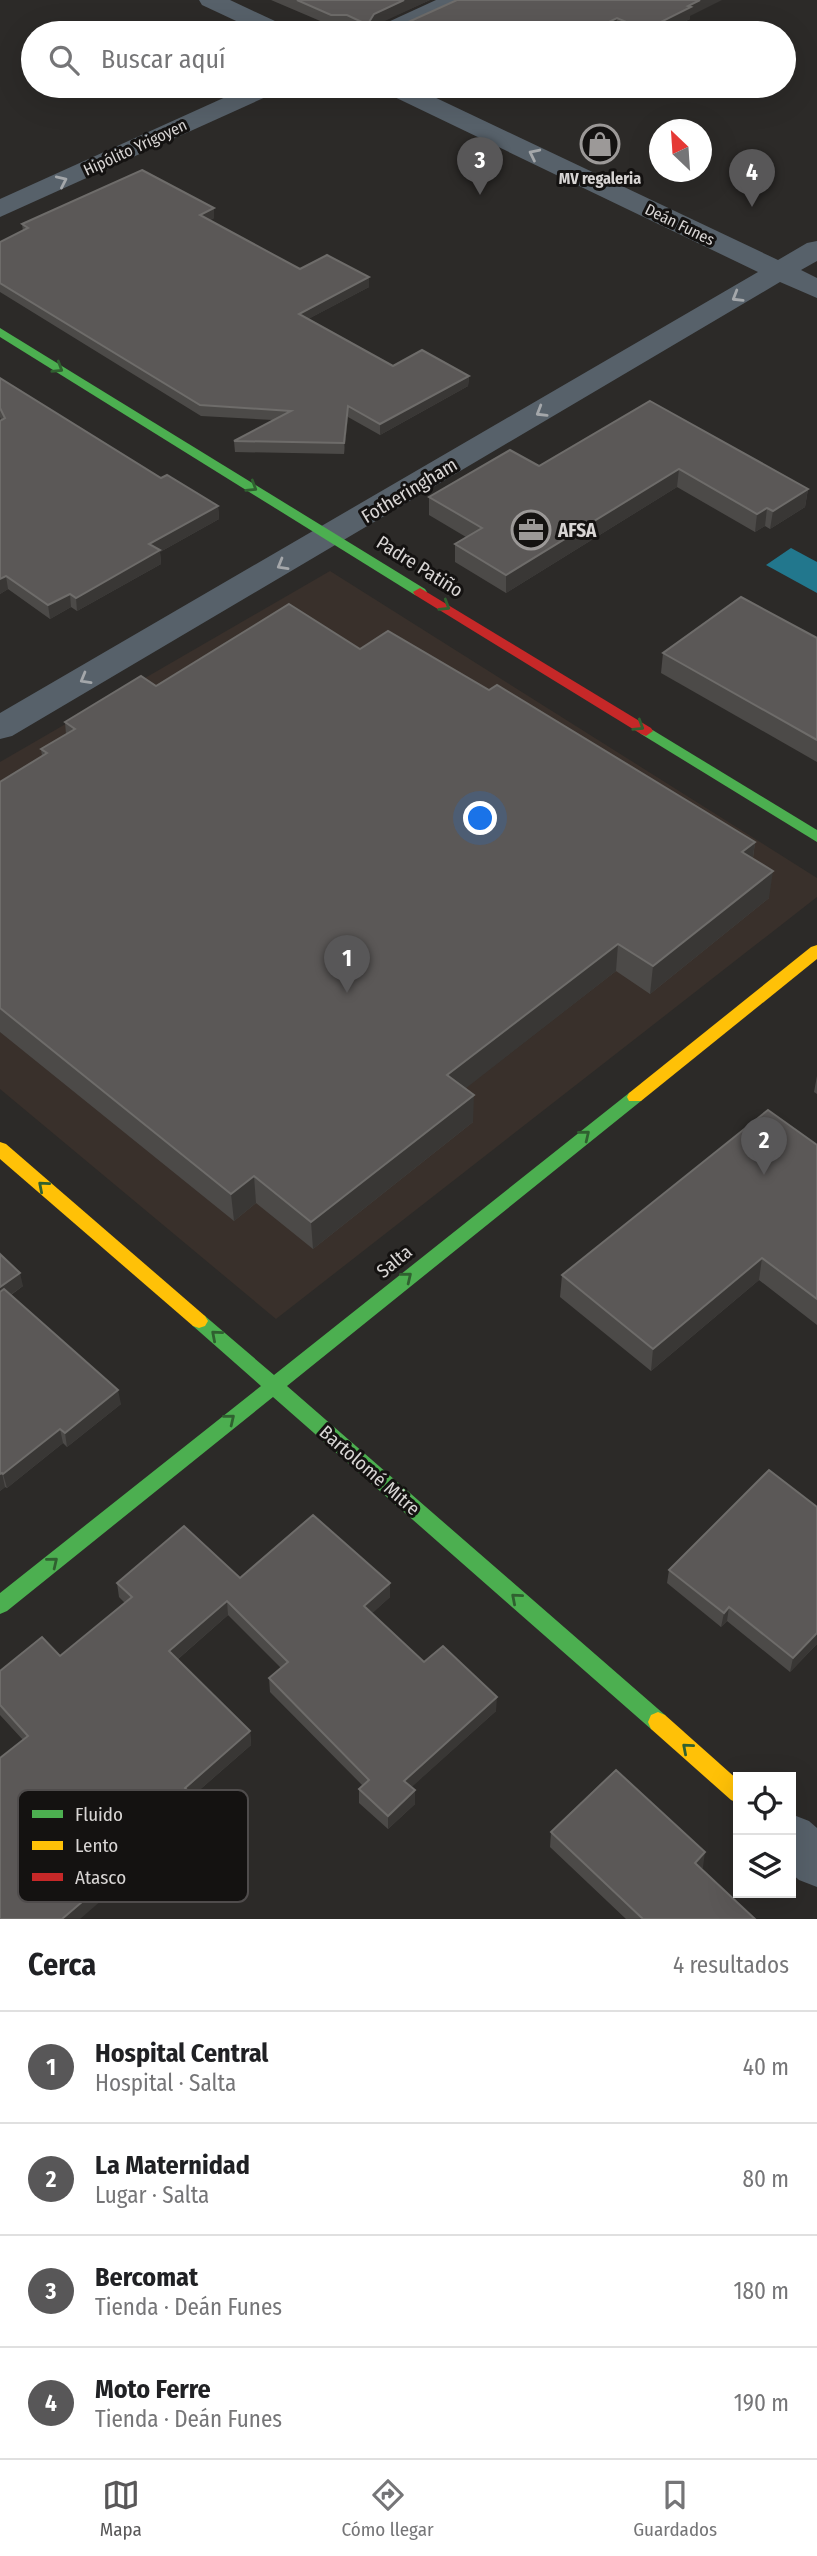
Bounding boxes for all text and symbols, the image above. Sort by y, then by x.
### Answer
search box [21,21,796,98]
icon: search [45,41,83,79]
text: Buscar aquí [101,44,226,75]
street label: Hipólito Yrigoyen [80,115,190,180]
north arrow [649,119,712,182]
shop icon: MV regaleria [579,123,621,165]
pin: 3 [457,137,503,195]
one-way arrow [529,148,541,162]
pin: 4 [729,149,775,207]
place label: MV regaleria [559,169,641,188]
one-way arrow [55,175,67,189]
street label: Deán Funes [642,199,718,250]
one-way arrow [732,288,745,301]
one-way arrow [51,359,64,372]
one-way arrow [536,404,549,417]
street label: Fotheringham [357,453,461,528]
one-way arrow [244,478,257,491]
office icon: AFSA [510,509,552,551]
place label: AFSA [557,519,597,542]
street label: Padre Patiño [372,531,467,602]
one-way arrow [276,556,289,569]
one-way arrow [438,598,451,611]
one-way arrow [80,671,92,684]
one-way arrow [631,718,644,731]
your location [463,801,497,835]
pin: 1 [324,935,370,993]
pin: 2 [741,1117,787,1175]
one-way arrow [578,1131,590,1144]
one-way arrow [39,1182,52,1194]
street label: Salta [372,1240,417,1283]
one-way arrow [399,1273,412,1285]
one-way arrow [211,1331,224,1343]
one-way arrow [221,1415,234,1427]
street label: Bartolomé Mitre [315,1420,425,1520]
one-way arrow [46,1558,58,1571]
one-way arrow [511,1593,524,1606]
one-way arrow [682,1744,695,1756]
map controls [733,1772,796,1898]
button: locate [733,1772,796,1835]
legend [18,1790,248,1902]
text: Fluido [75,1803,123,1826]
text: Lento [75,1834,118,1857]
button: layers [733,1835,796,1898]
text: Atasco [75,1866,126,1889]
text: Cerca [28,1947,96,1983]
text: 4 resultados [673,1951,789,1979]
text: Hospital Central [95,2038,268,2069]
text: 1 [46,2053,56,2081]
text: 40 m [743,2053,789,2081]
text: Hospital · Salta [95,2069,236,2097]
text: La Maternidad [95,2150,250,2181]
text: 2 [46,2165,56,2193]
text: 80 m [742,2165,789,2193]
text: Lugar · Salta [95,2181,209,2209]
text: Bercomat [95,2262,198,2293]
text: 3 [46,2277,56,2305]
text: 180 m [733,2277,789,2305]
text: Tienda · Deán Funes [95,2293,282,2321]
text: Moto Ferre [95,2374,211,2405]
text: 4 [45,2389,57,2417]
text: 190 m [734,2389,789,2417]
text: Tienda · Deán Funes [95,2405,282,2433]
tab: Mapa [100,2476,142,2541]
tab: Cómo llegar [341,2476,434,2541]
tab: Guardados [633,2476,717,2541]

